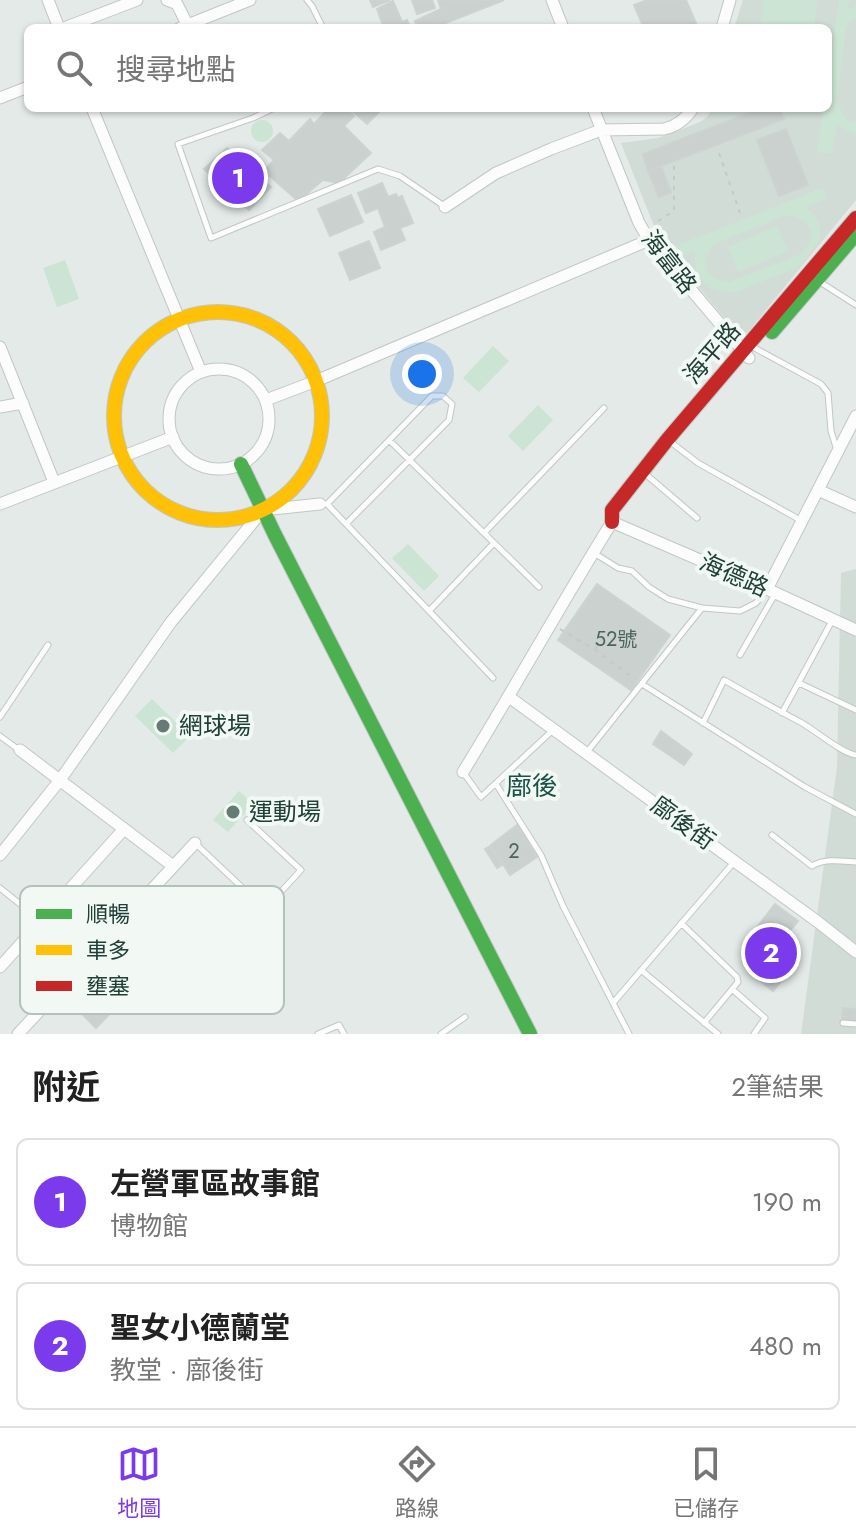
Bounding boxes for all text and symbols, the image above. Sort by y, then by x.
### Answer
search box [24,24,832,112]
icon: search [52,46,96,90]
text: 搜尋地點 [116,48,236,91]
pin: 1 [212,148,264,208]
street label: 海富路 [633,223,705,301]
street label: 海平路 [675,314,748,391]
your location [402,354,442,394]
street label: 海德路 [694,544,774,605]
house number: 52號 [595,625,637,654]
place label: 網球場 [179,708,251,743]
marker: 網球場 [154,717,172,735]
district label: 廍後 [506,767,558,805]
street label: 廍後街 [644,787,723,858]
place label: 運動場 [249,794,321,829]
marker: 運動場 [224,803,242,821]
house number: 2 [508,837,520,866]
legend [20,886,284,1014]
text: 順暢 [86,898,130,930]
pin: 2 [745,923,797,983]
text: 車多 [86,934,130,966]
text: 壅塞 [86,970,130,1002]
text: 附近 [32,1063,100,1112]
text: 2筆結果 [731,1068,824,1106]
text: 左營軍區故事館 [110,1162,320,1205]
text: 1 [53,1183,67,1221]
text: 190 m [752,1183,822,1221]
text: 博物館 [110,1207,188,1245]
text: 聖女小德蘭堂 [110,1306,290,1349]
text: 2 [51,1327,69,1365]
text: 480 m [749,1327,822,1365]
text: 教堂 · 廍後街 [110,1351,263,1389]
tab: 地圖 [117,1442,161,1524]
tab: 路線 [395,1442,439,1524]
tab: 已儲存 [673,1442,739,1524]

